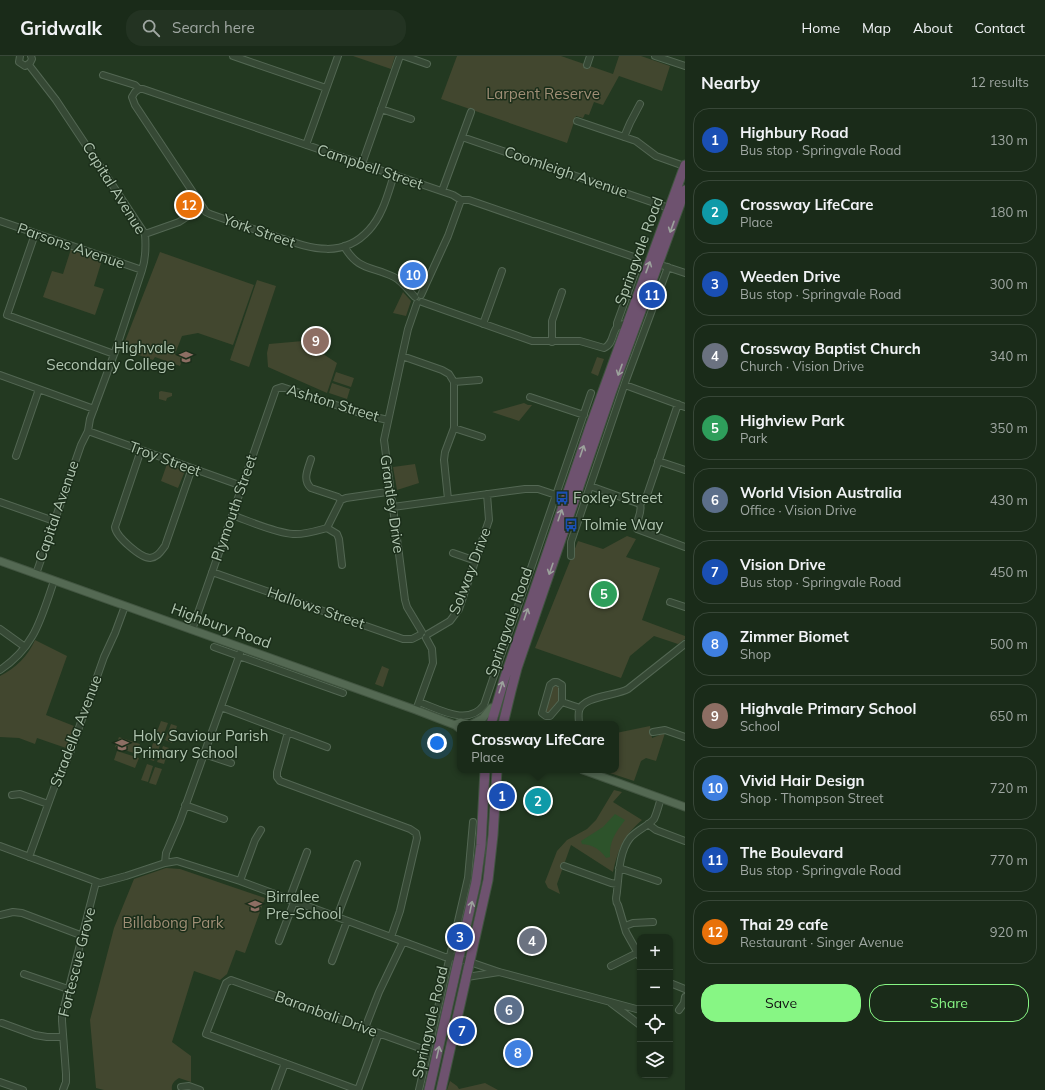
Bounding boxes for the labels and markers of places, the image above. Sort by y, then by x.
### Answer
pin: 12 [176,190,202,220]
pin: 10 [400,260,426,290]
pin: 11 [639,280,665,310]
pin: 9 [303,326,329,356]
place label: Highvale Secondary College [46,338,175,374]
school or university icon: Highvale Secondary College [178,349,194,365]
place label: Foxley Street [573,488,663,507]
bus stop icon: Foxley Street [554,490,570,506]
place label: Tolmie Way [582,515,664,534]
bus stop icon: Tolmie Way [563,517,579,533]
pin: 5 [591,579,617,609]
place label: Holy Saviour Parish Primary School [133,726,269,762]
school or university icon: Holy Saviour Parish Primary School [114,737,130,753]
pin: 1 [489,781,515,811]
pin: 2 [525,786,551,816]
place label: Birralee Pre-School [266,887,342,923]
school or university icon: Birralee Pre-School [247,898,263,914]
pin: 3 [447,922,473,952]
pin: 4 [519,926,545,956]
pin: 6 [496,995,522,1025]
pin: 7 [449,1016,475,1046]
pin: 8 [505,1038,531,1068]

